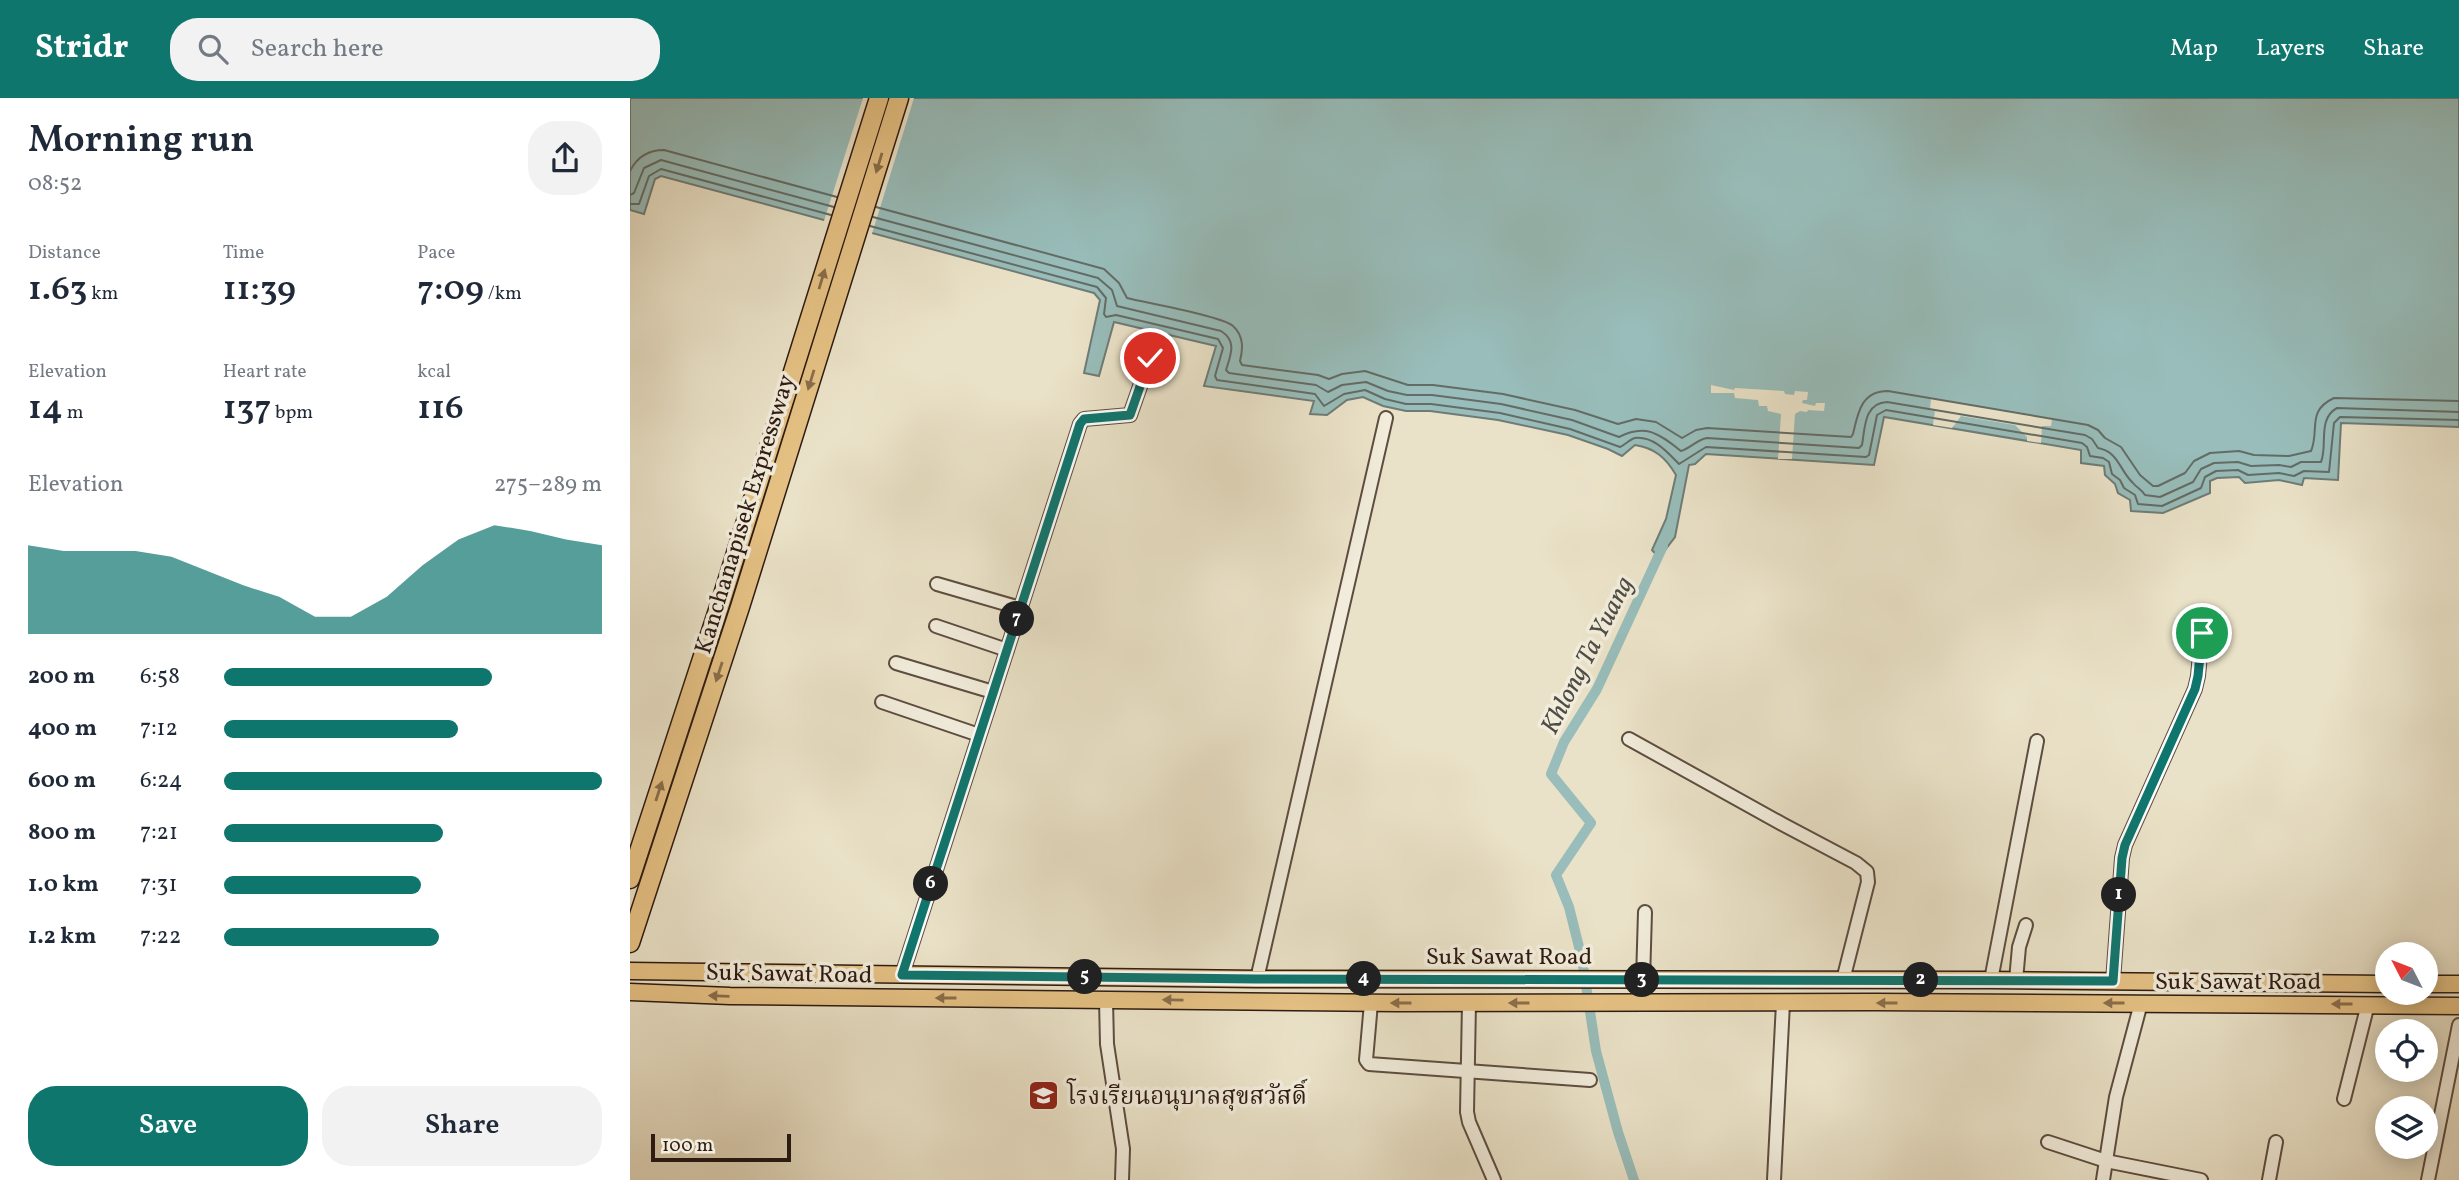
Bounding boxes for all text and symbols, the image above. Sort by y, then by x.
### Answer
search box [170,18,660,81]
text: Stridr [35,26,128,72]
icon: search [194,30,232,68]
text: Search here [250,31,384,67]
text: Map [2170,32,2218,66]
text: Layers [2256,32,2325,66]
text: Share [2363,32,2424,66]
text: Morning run [28,115,254,168]
button: share [528,121,602,195]
one-way arrow [873,153,884,174]
text: 08:52 [28,168,82,200]
text: Distance [28,240,101,266]
text: Time [223,240,264,266]
text: Pace [417,240,455,266]
text: 1.63 [28,266,87,314]
text: 11:39 [223,266,296,314]
text: 7:09 [417,266,484,314]
one-way arrow [817,268,828,289]
text: km [87,281,118,307]
text: /km [484,281,522,307]
pin [1120,328,1180,388]
icon: check [1131,339,1169,377]
text: Elevation [28,359,107,385]
text: Heart rate [223,359,307,385]
text: kcal [417,359,451,385]
one-way arrow [806,370,816,391]
street label: Kanchanapisek Expressway [687,371,805,659]
text: 14 [28,385,63,433]
text: 137 [223,385,271,433]
text: 116 [417,385,464,433]
text: m [63,400,84,426]
text: bpm [271,400,313,426]
text: Elevation [28,469,124,501]
text: 275–289 m [494,469,602,501]
water label: Khlong Ta Yuang [1533,571,1643,741]
pin: 7 [1000,602,1034,636]
pin [2172,603,2232,663]
text: 7 [1012,605,1021,631]
icon: arrive [2183,614,2221,652]
text: 200 m [28,661,95,693]
text: 6:58 [140,661,180,693]
one-way arrow [714,662,724,683]
text: 400 m [28,713,97,745]
text: 7:12 [140,713,178,745]
text: 600 m [28,765,96,797]
text: 6:24 [140,765,182,797]
one-way arrow [654,780,665,801]
text: 800 m [28,817,96,849]
text: 7:21 [140,817,178,849]
pin: 6 [914,866,948,902]
text: 1.0 km [28,869,99,901]
text: 7:31 [140,869,177,901]
text: 6 [925,870,936,896]
pin: 1 [2102,878,2136,912]
text: 1 [2115,881,2122,907]
text: 1.2 km [28,921,97,953]
text: 7:22 [140,921,181,953]
street label: Suk Sawat Road [1426,941,1592,975]
north arrow [2375,942,2438,1004]
map controls [2375,942,2438,1159]
street label: Suk Sawat Road [705,957,873,993]
pin: 5 [1068,960,1102,994]
pin: 4 [1346,962,1382,996]
pin: 3 [1625,962,1660,998]
pin: 2 [1904,962,1938,998]
text: 5 [1080,963,1089,989]
text: 4 [1358,965,1369,991]
text: 3 [1637,966,1646,992]
text: 2 [1916,966,1925,992]
street label: Suk Sawat Road [2155,966,2321,1000]
one-way arrow [707,990,729,1001]
one-way arrow [935,992,957,1004]
one-way arrow [1162,995,1184,1006]
one-way arrow [1390,997,1412,1009]
one-way arrow [1507,997,1529,1009]
one-way arrow [1876,997,1898,1008]
one-way arrow [2103,997,2125,1009]
one-way arrow [2331,998,2353,1010]
button: locate [2375,1019,2438,1082]
place label: โรงเรียนอนุบาลสุขสวัสดิ์ [1066,1078,1308,1115]
school or university icon: โรงเรียนอนุบาลสุขสวัสดิ์ [1027,1079,1061,1113]
button: Save [28,1086,308,1166]
button: Share [322,1086,602,1166]
button: layers [2375,1096,2438,1159]
scale bar [651,1131,791,1163]
text: 100 m [662,1133,713,1159]

